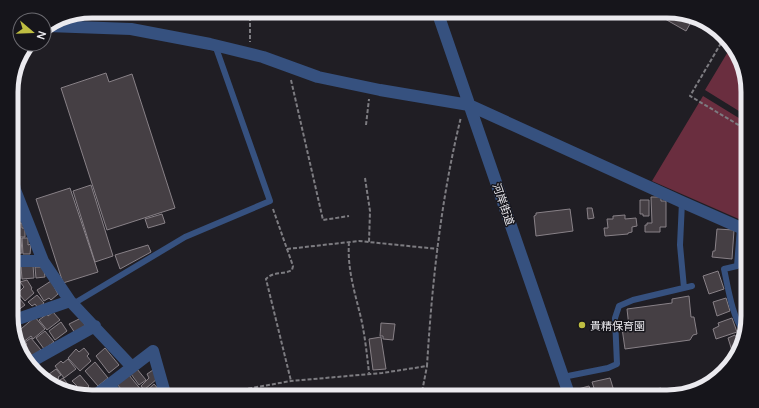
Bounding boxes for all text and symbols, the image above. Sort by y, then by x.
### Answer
north arrow [12,12,52,52]
text: N [34,29,50,42]
street label: 河岸街道 [490,181,518,227]
place label: 貴精保育園 [590,318,645,333]
marker: 貴精保育園 [577,320,587,330]

